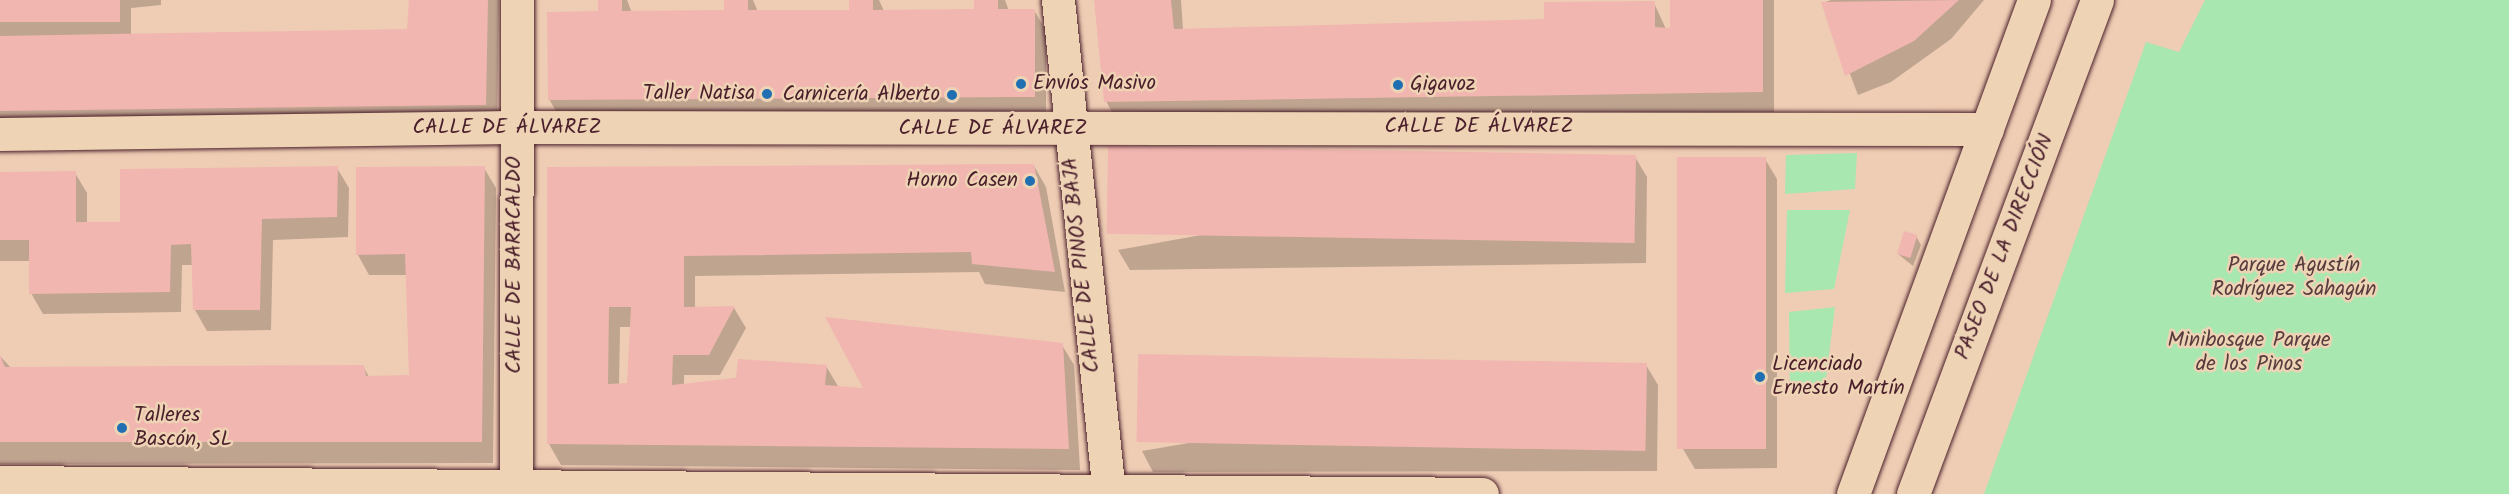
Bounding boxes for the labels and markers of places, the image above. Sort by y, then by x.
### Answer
place label: Envíos Masivo [1033,71,1156,97]
place label: Gigavoz [1410,72,1475,98]
marker: Envíos Masivo [1014,77,1028,91]
marker: Gigavoz [1391,78,1405,92]
place label: Taller Natisa [643,81,755,107]
place label: Carnicería Alberto [782,82,940,108]
marker: Taller Natisa [760,87,774,101]
marker: Carnicería Alberto [945,88,959,102]
place label: Horno Casen [906,168,1018,194]
marker: Horno Casen [1023,174,1037,188]
place label: Licenciado Ernesto Martín [1772,352,1905,402]
marker: Licenciado Ernesto Martín [1753,370,1767,384]
place label: Talleres Bascón, SL [134,403,232,453]
marker: Talleres Bascón, SL [115,421,129,435]

